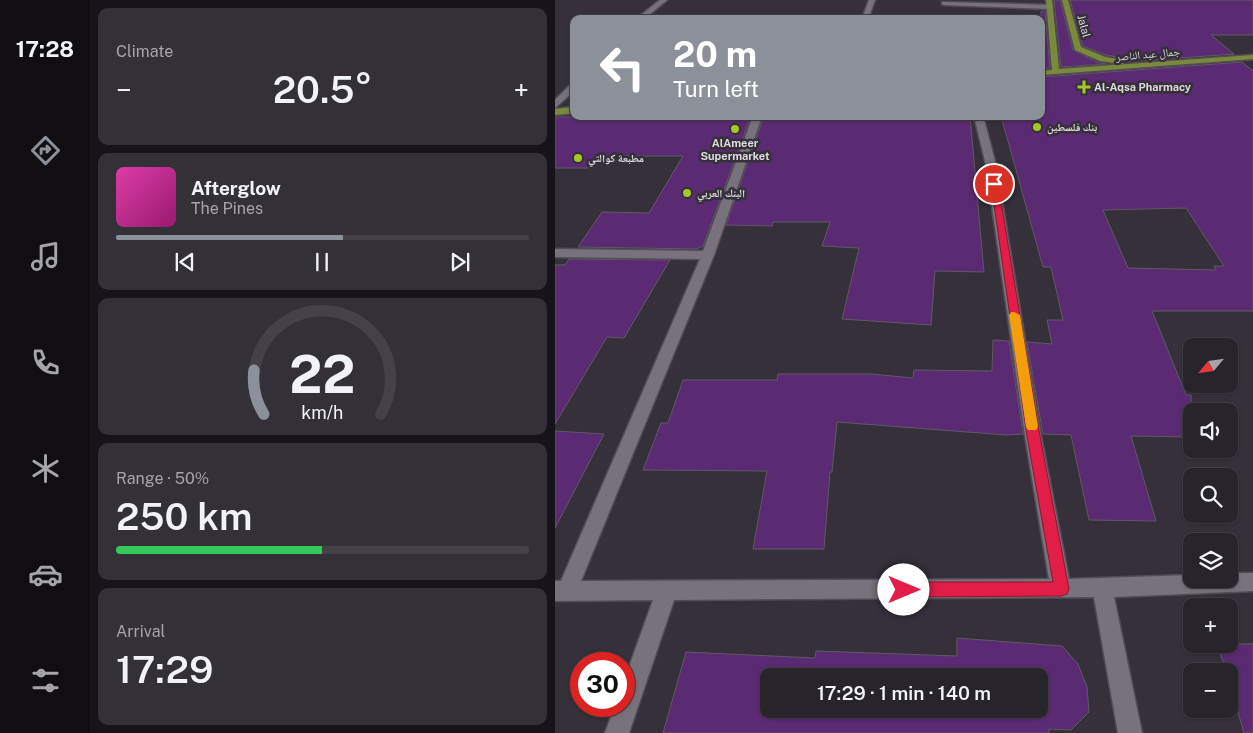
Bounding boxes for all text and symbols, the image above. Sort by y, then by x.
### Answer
street label: Jalal [1075,13,1093,39]
text: 20 m [673,34,757,75]
icon: left [590,35,655,100]
text: 17:28 [16,36,74,62]
text: Climate [116,42,173,61]
street label: جمال عبد الناصر [1114,45,1181,64]
text: 20.5° [273,67,372,112]
text: − [116,73,132,106]
text: + [513,73,529,106]
text: Turn left [673,76,759,102]
marker: Al-Aqsa Pharmacy [1078,81,1090,93]
place label: Al-Aqsa Pharmacy [1094,81,1192,93]
marker: بنك فلسطين [1031,121,1043,133]
place label: بنك فلسطين [1047,121,1097,135]
marker: AlAmeer Supermarket [729,123,741,135]
icon: directions [28,133,63,168]
place label: AlAmeer Supermarket [700,137,770,162]
marker: مطبعة كوالتي [572,152,584,164]
place label: مطبعة كوالتي [588,152,644,167]
pin [973,163,1015,205]
icon: arrive [980,170,1008,198]
text: Afterglow [191,177,281,199]
marker: البنك العربي [681,187,693,199]
place label: البنك العربي [697,187,745,202]
text: The Pines [191,199,263,218]
icon: music [28,239,63,274]
icon: previous [171,248,199,276]
icon: pause [308,248,336,276]
icon: next [446,248,474,276]
north arrow [1183,338,1237,392]
map controls [1183,338,1238,718]
text: 22 [289,344,356,405]
icon: phone [28,345,63,380]
text: km/h [301,402,344,423]
button: sound [1183,403,1238,458]
icon: climate [28,451,63,486]
button: search [1183,468,1238,523]
text: Range · 50% [116,469,209,488]
text: 250 km [116,494,253,539]
button: layers [1183,533,1238,588]
icon: car [28,557,63,592]
position arrow [877,563,929,615]
button: + [1183,598,1238,653]
text: Arrival [116,622,165,641]
text: 17:29 [116,647,213,692]
speed limit sign: 30 [570,652,635,717]
icon: filters [28,663,63,698]
button: − [1183,663,1238,718]
text: 17:29 · 1 min · 140 m [817,682,991,704]

